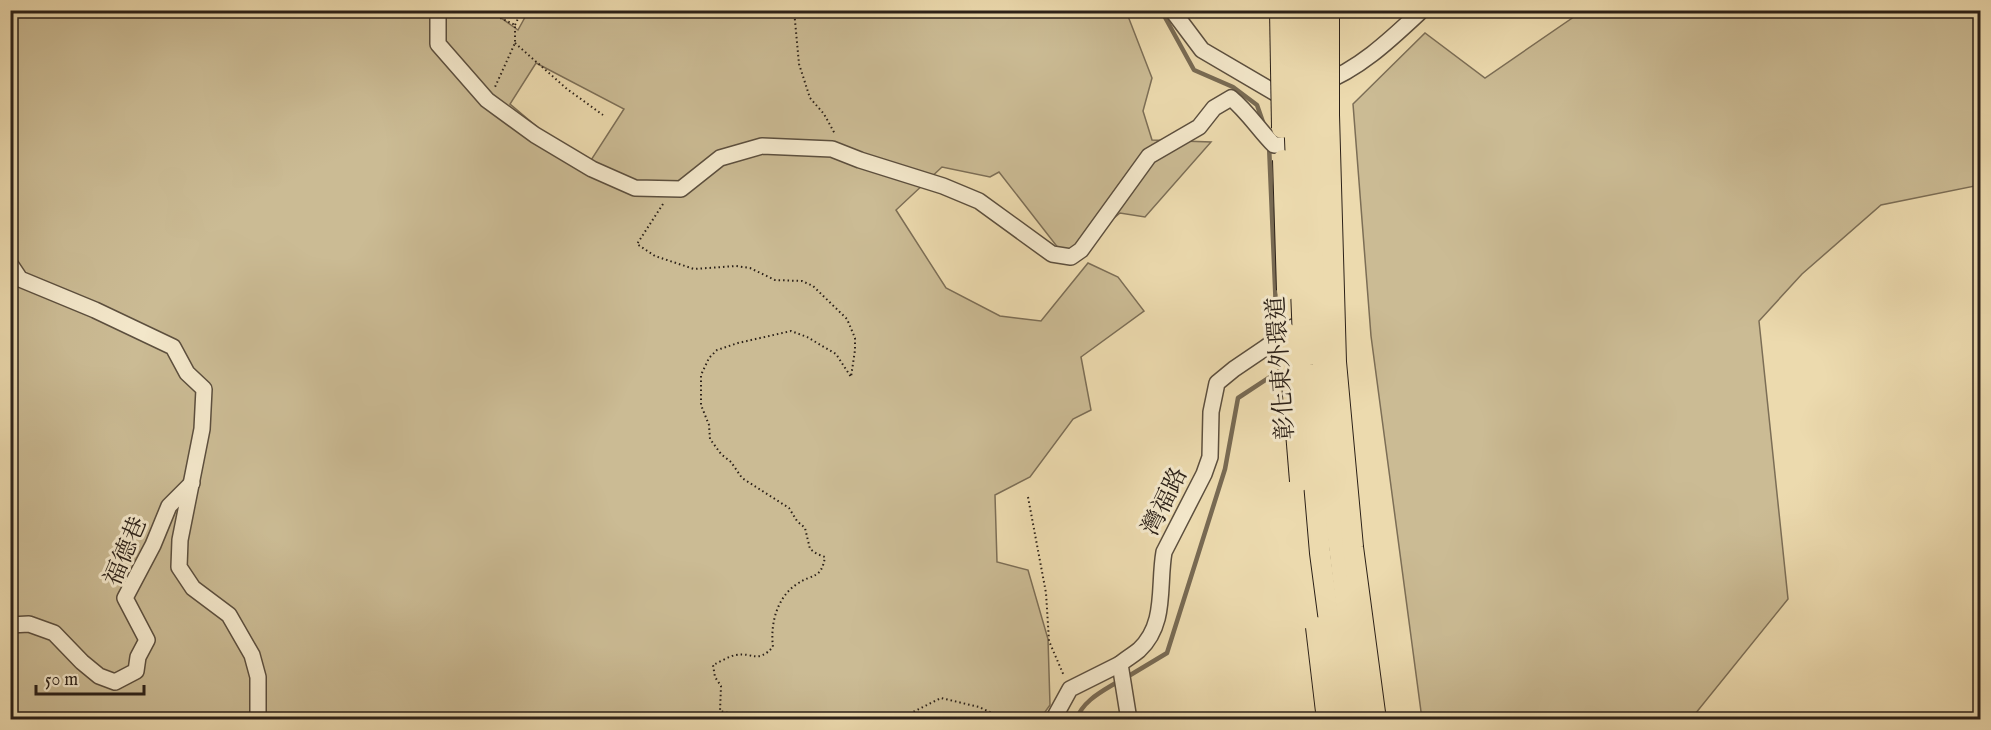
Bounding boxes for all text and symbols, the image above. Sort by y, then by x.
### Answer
street label: 彰化東外環道 [1261,295,1302,441]
street label: 灣福路 [1136,463,1195,541]
street label: 福德巷 [98,512,155,591]
scale bar [36,658,144,696]
text: 50 m [45,669,78,692]

